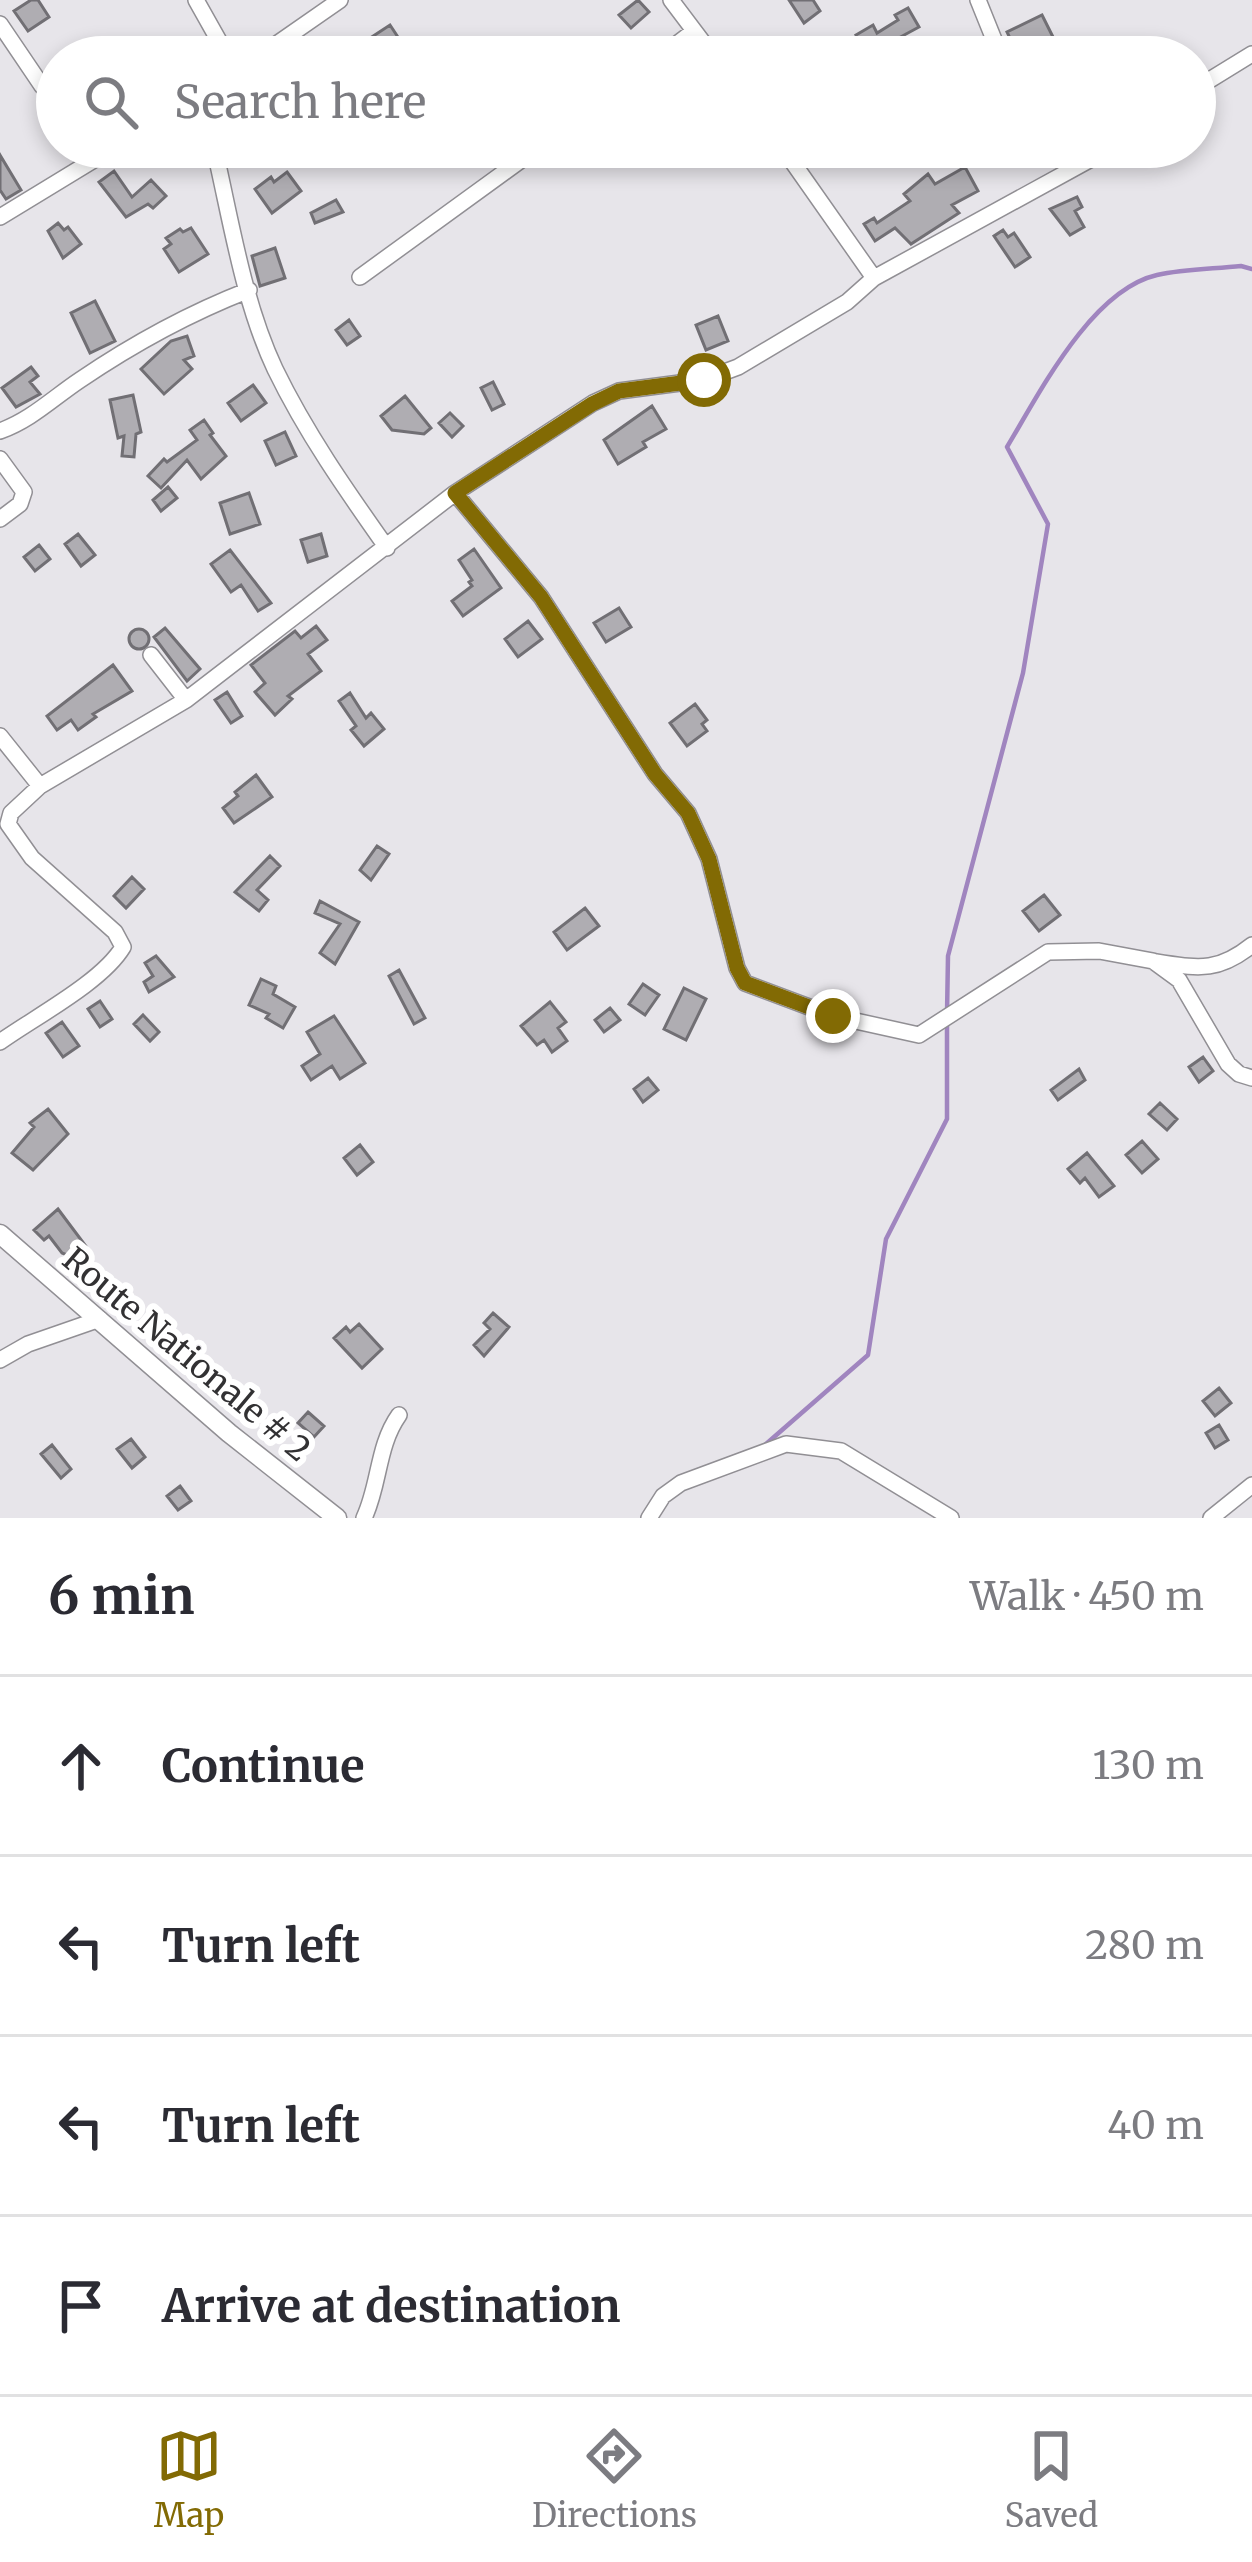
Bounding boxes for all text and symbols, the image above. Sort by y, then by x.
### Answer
search box [36,36,1216,168]
icon: search [78,69,144,135]
text: Search here [174,74,426,130]
route start [677,353,731,407]
route end [806,989,860,1043]
street label: Route Nationale # 2 [54,1239,319,1470]
text: 6 min [48,1564,195,1628]
text: Walk · 450 m [970,1572,1204,1621]
icon: ahead [48,1733,114,1799]
text: Continue [162,1738,364,1794]
text: 130 m [1092,1741,1204,1790]
icon: left [48,1913,114,1979]
text: Turn left [162,1918,360,1974]
text: 280 m [1085,1921,1204,1970]
icon: left [48,2093,114,2159]
text: Turn left [162,2098,360,2154]
text: 40 m [1107,2101,1204,2150]
icon: arrive [48,2273,114,2339]
text: Arrive at destination [162,2278,620,2334]
tab: Map [154,2423,224,2536]
tab: Directions [532,2423,697,2536]
tab: Saved [1005,2423,1098,2536]

